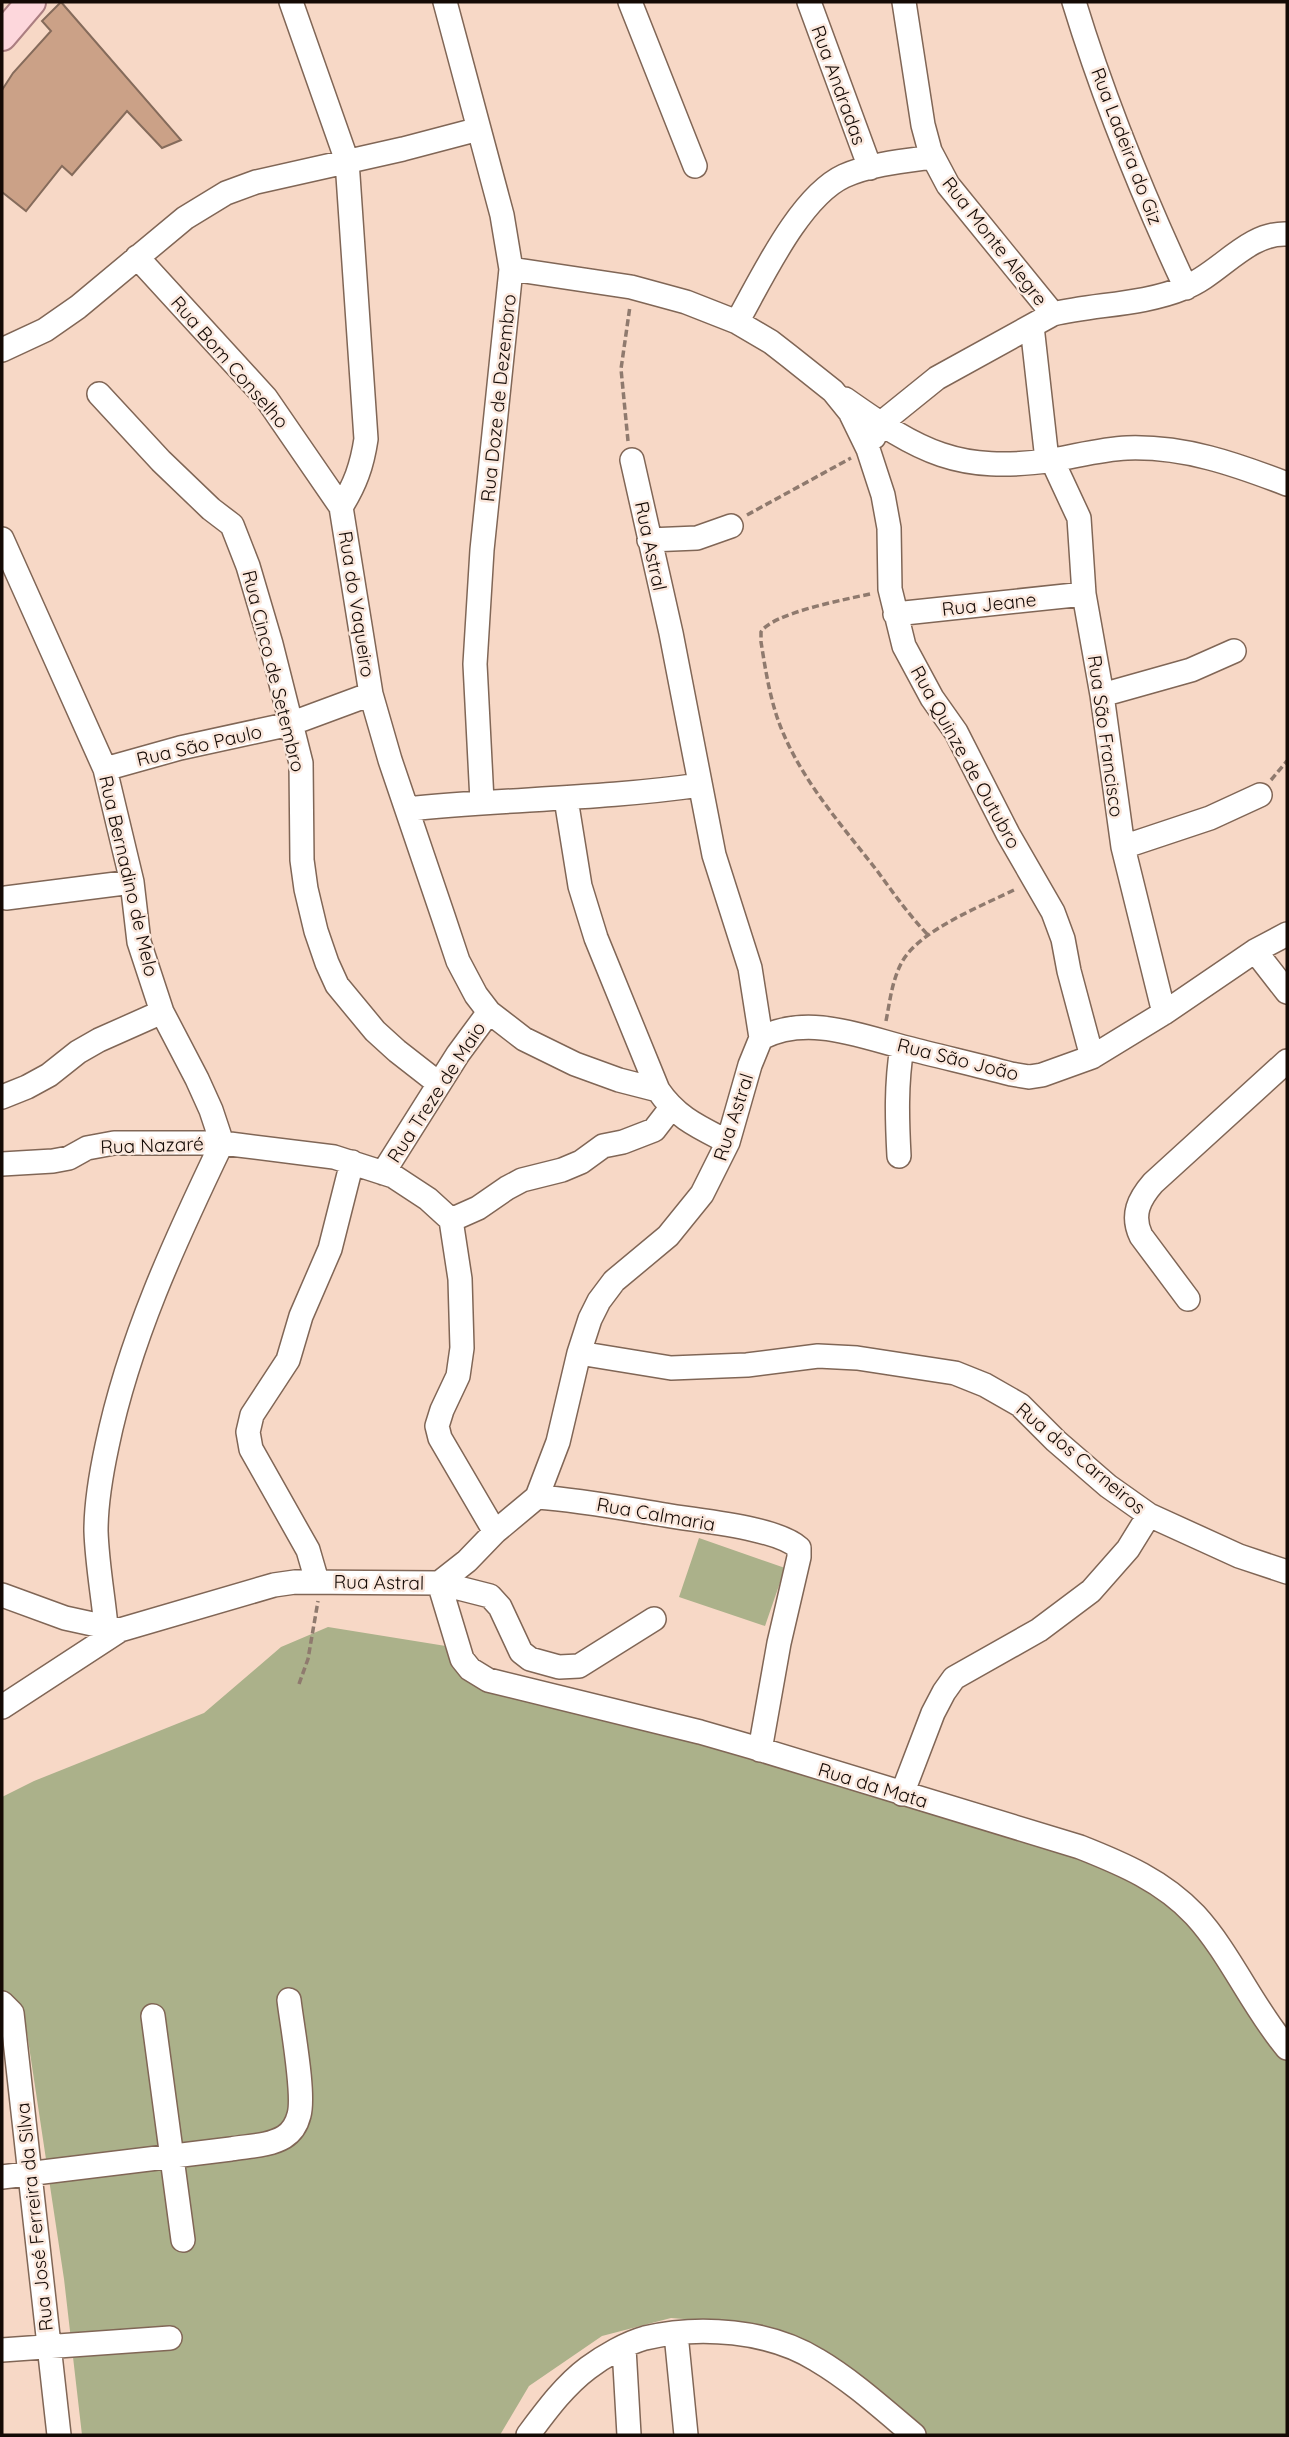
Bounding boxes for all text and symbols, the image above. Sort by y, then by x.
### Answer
street label: Rua Andradas [806,22,872,148]
street label: Rua Ladeira do Giz [1086,64,1168,228]
street label: Rua Monte Alegre [937,172,1053,310]
street label: Rua Bom Conselho [166,291,294,433]
street label: Rua Doze de Dezembro [475,293,521,503]
street label: Rua Astral [630,499,672,593]
street label: Rua do Vaqueiro [334,529,380,679]
street label: Rua Cinco de Setembro [237,568,311,774]
street label: Rua Jeane [941,587,1037,621]
street label: Rua São Francisco [1083,654,1129,818]
street label: Rua Quinze de Outubro [906,661,1026,853]
street label: Rua São Paulo [134,719,264,771]
street label: Rua Bernadino de Melo [94,773,164,979]
street label: Rua Treze de Maio [382,1017,490,1167]
street label: Rua São João [895,1032,1021,1086]
street label: Rua Astral [708,1070,758,1164]
street label: Rua Nazaré [100,1131,204,1159]
street label: Rua dos Carneiros [1011,1397,1151,1519]
street label: Rua Calmaria [595,1492,717,1536]
street label: Rua Astral [333,1569,425,1595]
street label: Rua da Mata [815,1757,931,1813]
street label: Rua José Ferreira da Silva [10,2102,58,2332]

